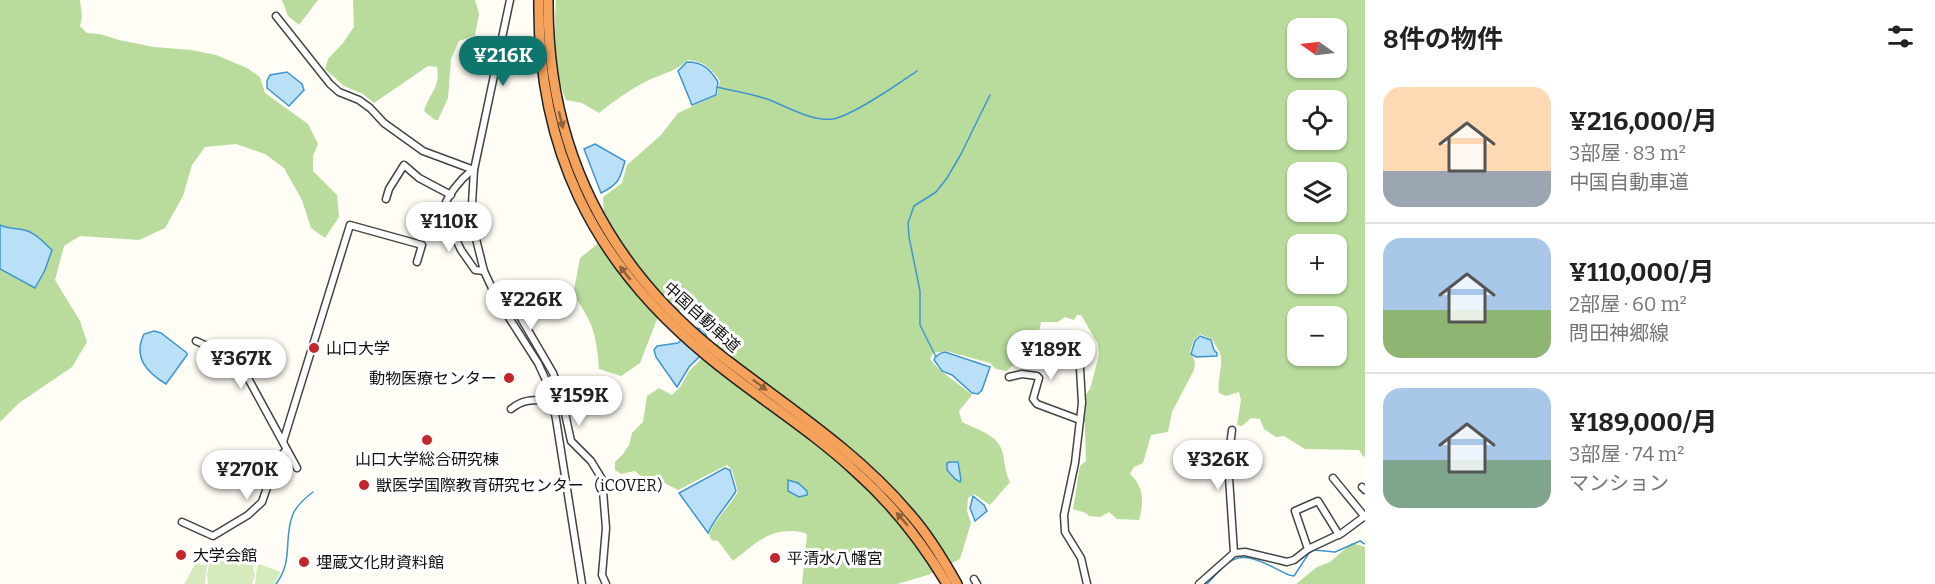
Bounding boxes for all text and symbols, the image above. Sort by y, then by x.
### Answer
north arrow [1287,18,1347,78]
map controls [1287,18,1347,366]
icon: filters [1884,20,1917,53]
text: 8件の物件 [1383,24,1503,55]
pin: ¥216K [461,36,545,87]
text: ¥216K [473,43,533,67]
button: locate [1287,90,1347,150]
text: ¥216,000/月 [1569,106,1718,137]
one-way arrow [556,111,566,130]
icon: home [1431,111,1503,183]
text: 3部屋 · 83 m² [1569,141,1686,165]
button: layers [1287,162,1347,222]
text: 中国自動車道 [1569,170,1689,194]
pin: ¥110K [407,202,491,253]
text: ¥110K [420,209,478,233]
button: + [1287,234,1347,294]
text: ¥110,000/月 [1569,257,1714,288]
icon: home [1431,262,1503,334]
one-way arrow [618,265,631,281]
street label: 中国自動車道 [660,278,744,356]
pin: ¥226K [489,280,573,331]
text: ¥226K [500,287,562,311]
text: 2部屋 · 60 m² [1569,292,1687,316]
button: − [1287,306,1347,366]
text: 問田神郷線 [1569,321,1669,345]
pin: ¥189K [1009,330,1093,381]
text: ¥189K [1021,337,1081,361]
pin: ¥367K [199,339,283,390]
place label: 山口大学 [326,339,390,358]
marker: 山口大学 [307,341,321,355]
text: ¥367K [210,346,272,370]
place label: 動物医療センター [369,369,497,388]
marker: 動物医療センター [502,371,516,385]
pin: ¥159K [537,376,621,427]
one-way arrow [752,379,767,391]
text: ¥159K [549,383,609,407]
text: ¥189,000/月 [1569,407,1718,438]
icon: home [1431,412,1503,484]
marker: 山口大学総合研究棟 [420,433,434,447]
pin: ¥326K [1176,440,1260,491]
text: 3部屋 · 74 m² [1569,442,1684,466]
text: ¥326K [1187,447,1249,471]
pin: ¥270K [205,450,289,501]
place label: 山口大学総合研究棟 [355,450,499,469]
text: ¥270K [216,457,278,481]
text: マンション [1569,471,1669,495]
place label: 獣医学国際教育研究センター（iCOVER） [376,476,673,495]
marker: 獣医学国際教育研究センター（iCOVER） [357,478,371,492]
one-way arrow [896,512,909,527]
place label: 大学会館 [193,546,257,565]
marker: 大学会館 [174,548,188,562]
place label: 平清水八幡宮 [787,549,883,568]
marker: 平清水八幡宮 [768,551,782,565]
place label: 埋蔵文化財資料館 [316,553,444,572]
marker: 埋蔵文化財資料館 [297,555,311,569]

